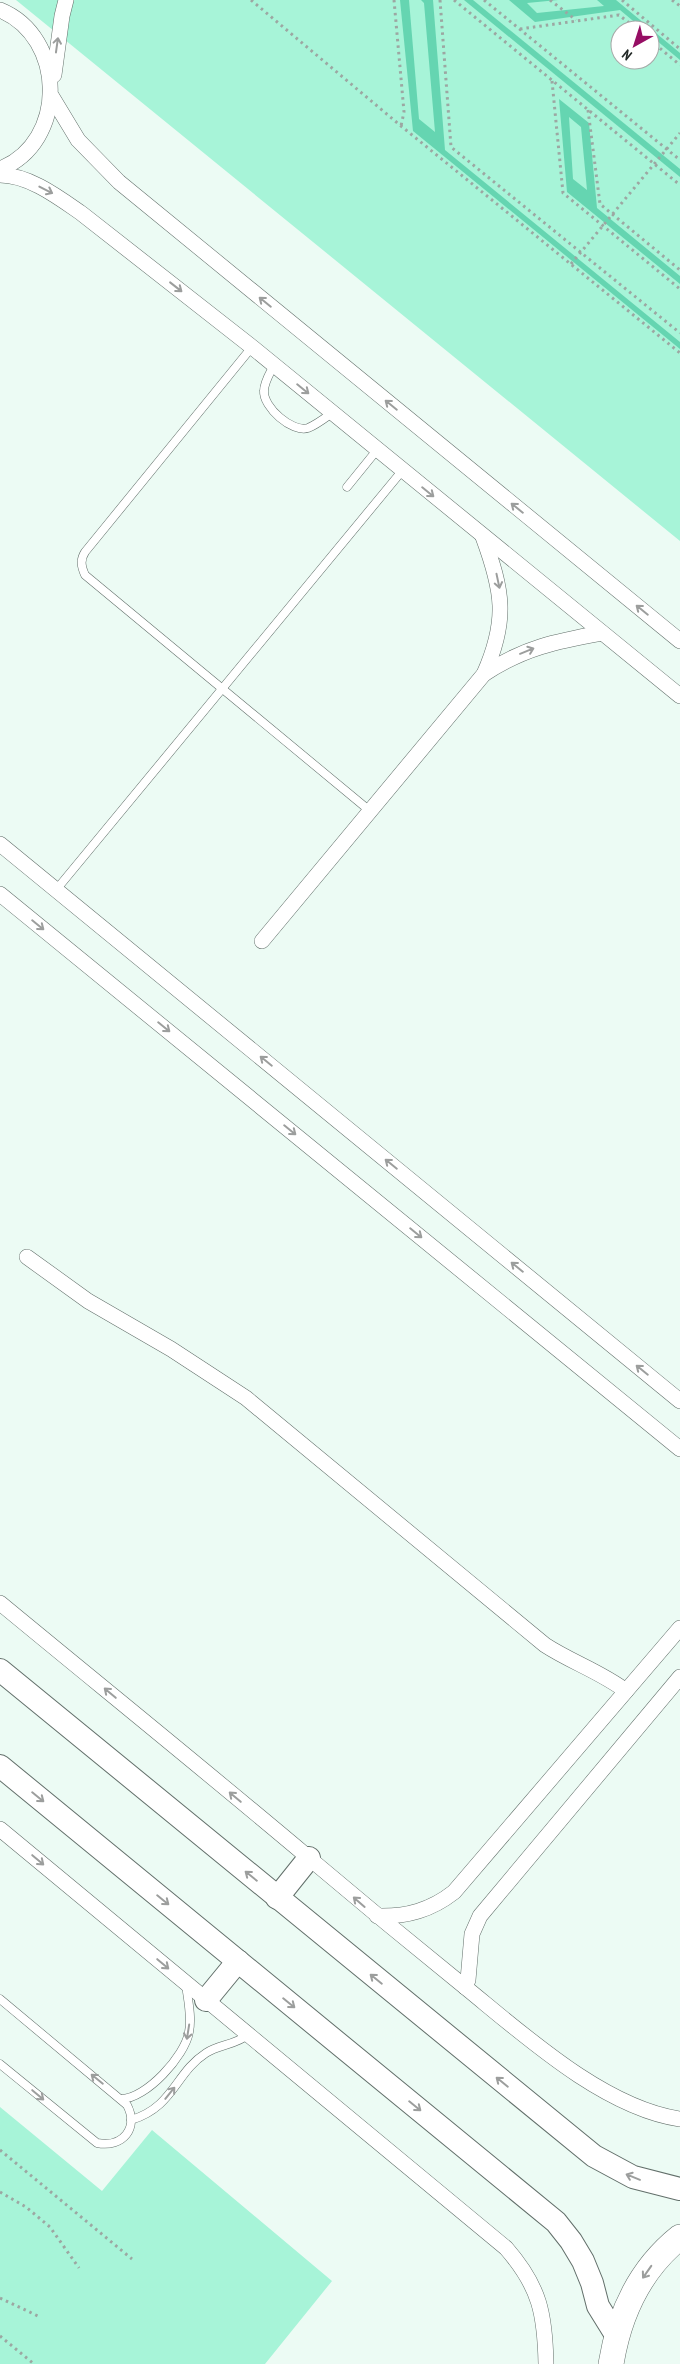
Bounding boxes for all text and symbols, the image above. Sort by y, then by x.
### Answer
north arrow [610,20,660,70]
one-way arrow [52,38,62,54]
text: N [618,46,635,64]
one-way arrow [38,186,53,195]
one-way arrow [169,282,182,293]
one-way arrow [259,296,272,307]
one-way arrow [296,384,309,395]
one-way arrow [385,399,398,410]
one-way arrow [422,486,435,497]
one-way arrow [510,502,523,513]
one-way arrow [494,573,503,589]
one-way arrow [636,605,649,616]
one-way arrow [519,645,534,655]
one-way arrow [31,919,44,930]
one-way arrow [157,1022,170,1033]
one-way arrow [260,1055,273,1066]
one-way arrow [283,1125,296,1136]
one-way arrow [385,1158,398,1169]
one-way arrow [409,1227,422,1238]
one-way arrow [511,1262,524,1273]
one-way arrow [636,1365,649,1376]
one-way arrow [104,1688,117,1699]
one-way arrow [31,1791,44,1802]
one-way arrow [229,1792,242,1803]
one-way arrow [31,1855,44,1866]
one-way arrow [244,1870,257,1881]
one-way arrow [157,1894,170,1905]
one-way arrow [353,1896,366,1907]
one-way arrow [156,1959,169,1970]
one-way arrow [370,1974,383,1985]
one-way arrow [282,1997,295,2008]
one-way arrow [183,2023,193,2039]
one-way arrow [91,2074,104,2085]
one-way arrow [496,2077,509,2088]
one-way arrow [165,2087,176,2100]
one-way arrow [31,2089,44,2100]
one-way arrow [408,2100,421,2111]
one-way arrow [626,2171,641,2181]
one-way arrow [642,2265,652,2279]

